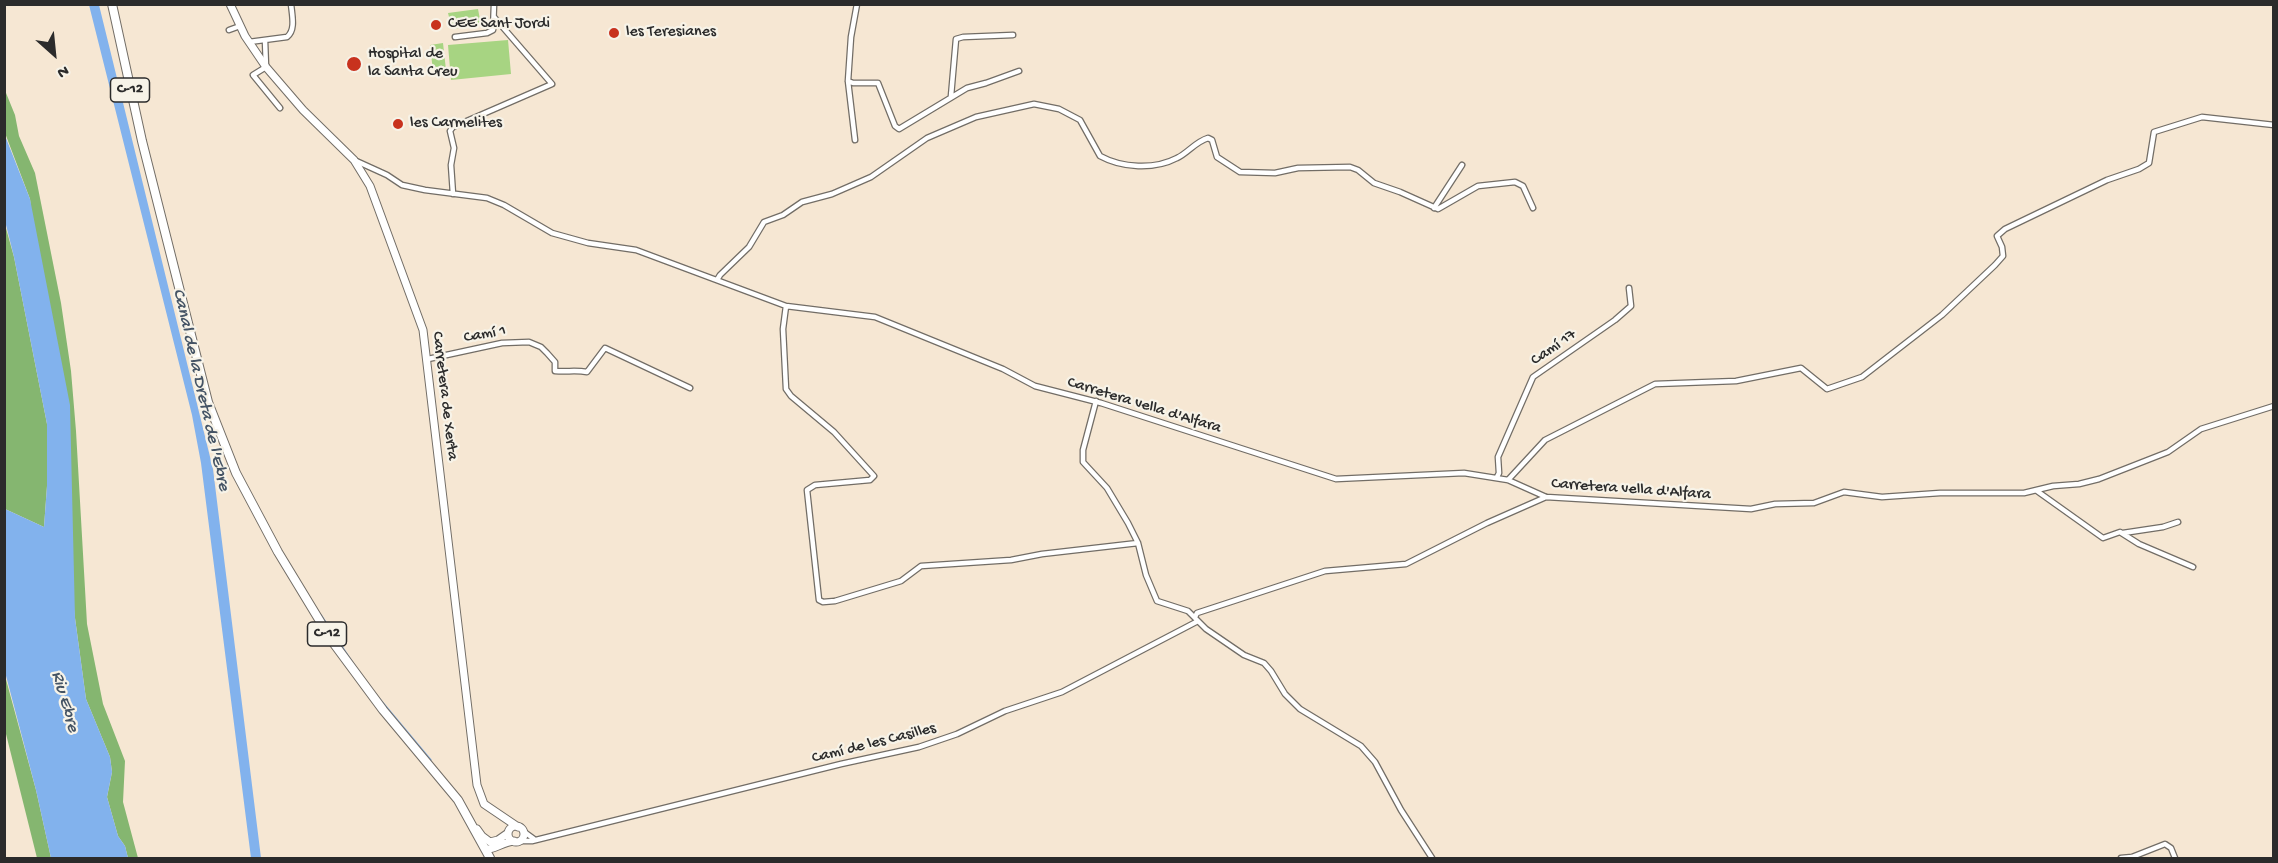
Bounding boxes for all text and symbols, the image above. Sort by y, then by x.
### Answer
place label: CEE Sant Jordi [448,15,550,35]
marker: CEE Sant Jordi [429,18,443,32]
place label: les Teresianes [626,23,716,43]
north arrow [24,24,84,84]
marker: les Teresianes [607,26,621,40]
place label: Hospital de la Santa Creu [368,45,457,83]
marker: Hospital de la Santa Creu [345,55,363,73]
text: N [53,60,71,81]
road number: C-12 [110,78,150,102]
place label: les Carmelites [410,114,502,134]
marker: les Carmelites [391,117,405,131]
water label: Canal de la Dreta de l'Ebre [166,287,234,493]
street label: Camí 1 [462,322,508,348]
street label: Camí 17 [1528,326,1580,370]
street label: Carretera de Xerta [427,331,461,461]
street label: Carretera vella d'Alfara [1065,373,1223,439]
street label: Carretera vella d'Alfara [1551,475,1711,505]
road number: C-12 [308,622,346,646]
water label: Riu Ebre [45,669,83,735]
street label: Camí de les Casilles [810,719,938,769]

